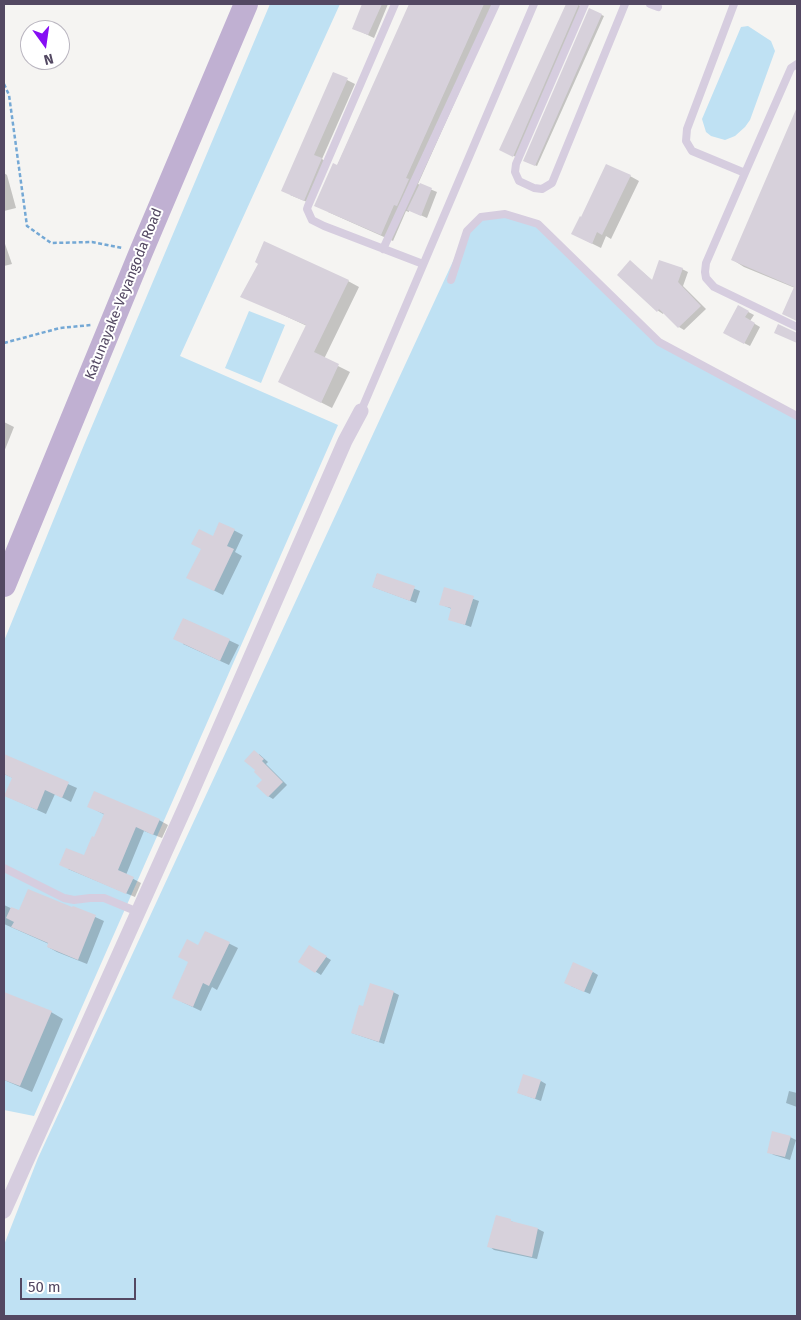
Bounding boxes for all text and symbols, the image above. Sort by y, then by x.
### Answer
north arrow [20,20,70,70]
text: N [42,50,55,68]
street label: Katunayake-Veyangoda Road [82,206,166,382]
scale bar [22,1268,139,1300]
text: 50 m [28,1278,61,1296]

